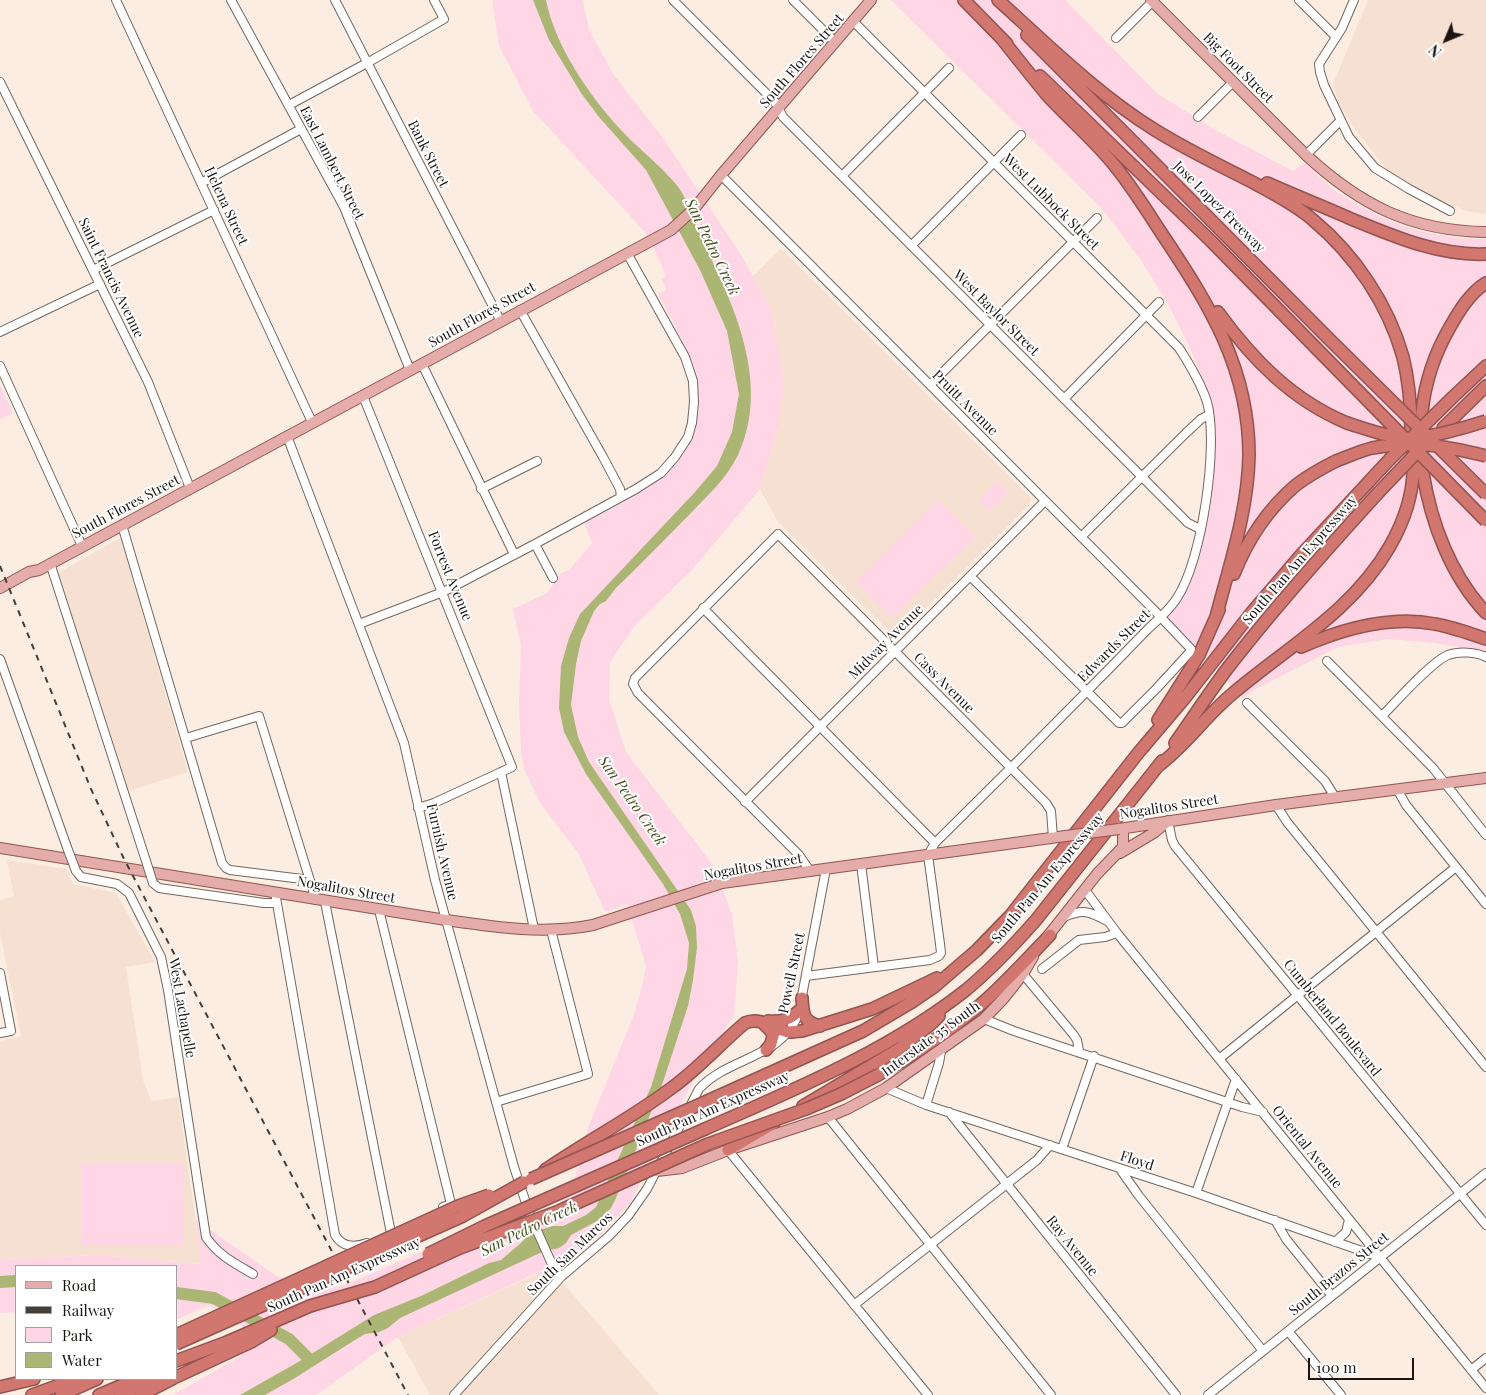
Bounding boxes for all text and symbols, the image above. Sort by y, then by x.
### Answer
street label: South Flores Street [756,10,848,112]
north arrow [1421,15,1471,65]
street label: Big Foot Street [1199,29,1277,107]
text: N [1425,41,1445,61]
street label: East Lambert Street [296,103,368,223]
street label: Bank Street [404,118,452,190]
street label: West Lubbock Street [999,150,1103,254]
street label: Jose Lopez Freeway [1170,158,1268,256]
street label: Helena Street [200,164,252,248]
water label: San Pedro Creek [681,195,743,299]
street label: Saint Francis Avenue [75,215,147,341]
street label: West Baylor Street [950,267,1042,359]
street label: South Flores Street [426,279,538,351]
street label: Pruitt Avenue [929,367,1001,439]
street label: South Flores Street [69,471,183,543]
street label: South Pan Am Expressway [1239,492,1361,628]
street label: Forrest Avenue [424,529,476,623]
street label: Midway Avenue [845,601,927,683]
street label: Edwards Street [1074,606,1154,686]
street label: Cass Avenue [910,649,978,717]
water label: San Pedro Creek [594,752,670,850]
street label: Nogalitos Street [1119,791,1219,823]
street label: Furnish Avenue [423,802,461,902]
street label: South Pan Am Expressway [988,809,1108,947]
street label: Nogalitos Street [702,850,804,884]
street label: Nogalitos Street [295,873,397,907]
street label: Powell Street [775,931,809,1015]
street label: Cumberland Boulevard [1280,956,1384,1080]
street label: West Lachapelle [165,957,199,1059]
street label: Interstate 35 South [879,998,983,1080]
street label: South Pan Am Expressway [634,1068,792,1150]
street label: Oriental Avenue [1268,1102,1346,1192]
street label: Floyd [1118,1148,1156,1174]
water label: San Pedro Creek [477,1198,581,1260]
street label: South San Marcos [524,1209,616,1299]
street label: Ray Avenue [1043,1212,1101,1280]
street label: South Brazos Street [1286,1229,1392,1319]
street label: South Pan Am Expressway [265,1234,423,1316]
legend [15,1265,178,1380]
text: Road [62,1275,96,1295]
text: Railway [62,1300,114,1320]
text: Park [62,1325,93,1345]
scale bar [1311,1348,1417,1380]
text: Water [62,1350,102,1370]
text: 100 m [1316,1357,1357,1377]

